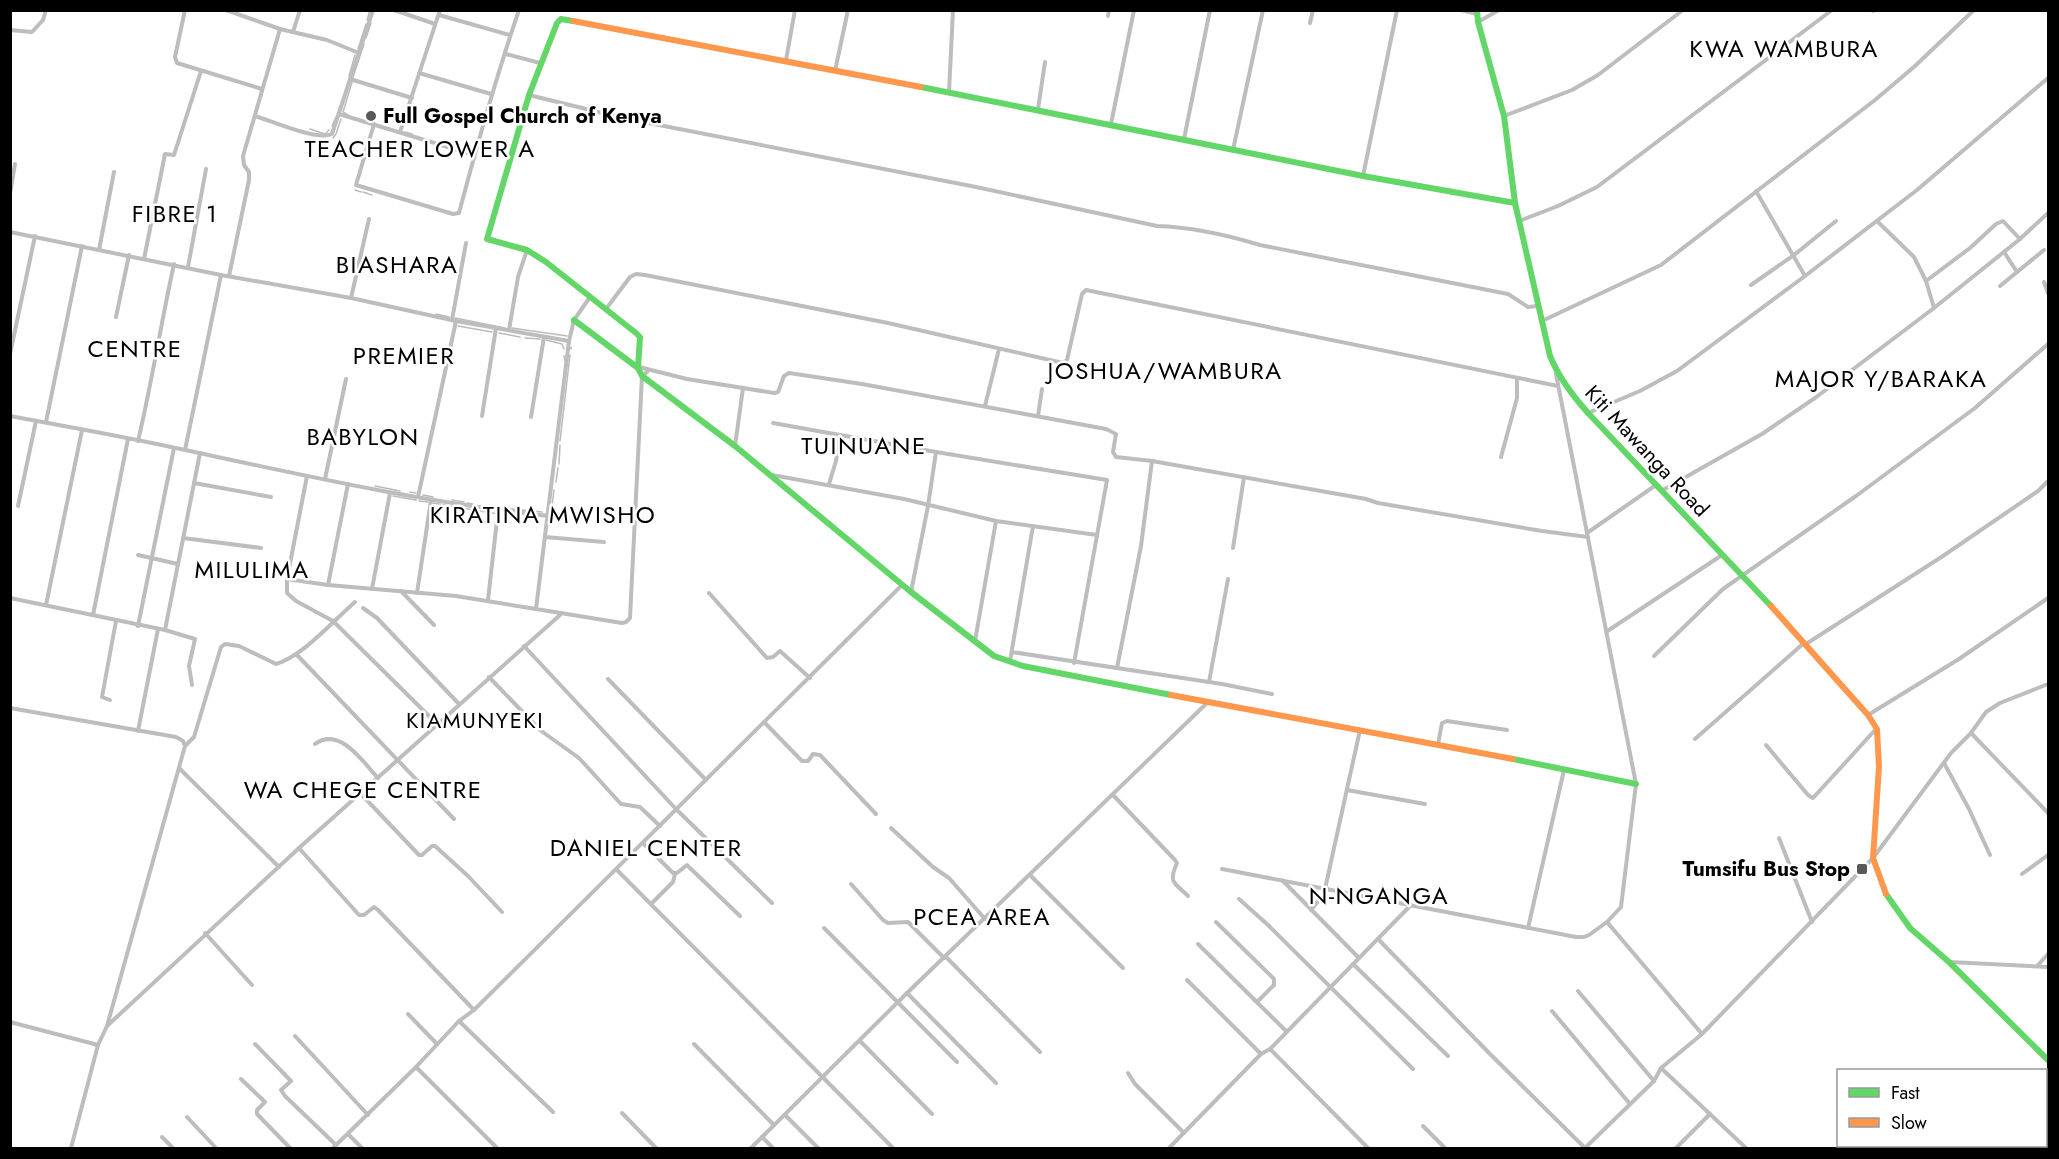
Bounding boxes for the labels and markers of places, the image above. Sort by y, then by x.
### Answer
place label: Full Gospel Church of Kenya [383,101,662,131]
marker: Full Gospel Church of Kenya [364,109,378,123]
place label: Tumsifu Bus Stop [1683,854,1850,884]
marker: Tumsifu Bus Stop [1855,862,1869,876]

